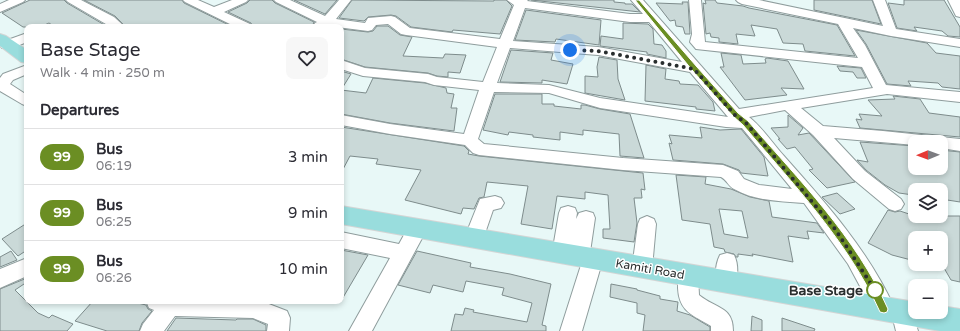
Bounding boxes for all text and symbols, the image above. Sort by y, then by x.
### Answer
button: heart [286,37,328,79]
text: Base Stage [40,39,141,61]
your location [560,40,580,60]
text: Walk · 4 min · 250 m [40,65,165,81]
text: Departures [40,101,119,119]
north arrow [908,135,948,175]
map controls [908,135,948,319]
text: Bus [96,140,123,158]
text: 99 [53,148,71,165]
text: 3 min [288,148,328,166]
text: 06:19 [96,158,132,174]
button: layers [908,183,948,223]
text: Bus [96,196,123,214]
text: 99 [53,204,71,221]
text: 9 min [288,204,328,222]
text: 06:25 [96,214,132,230]
button: + [908,231,948,271]
text: Bus [96,252,123,270]
street label: Kamiti Road [614,256,686,282]
text: 99 [53,260,71,277]
text: 10 min [279,260,328,278]
text: 06:26 [96,270,132,286]
button: − [908,279,948,319]
marker: Base Stage [866,281,884,299]
place label: Base Stage [789,282,863,299]

